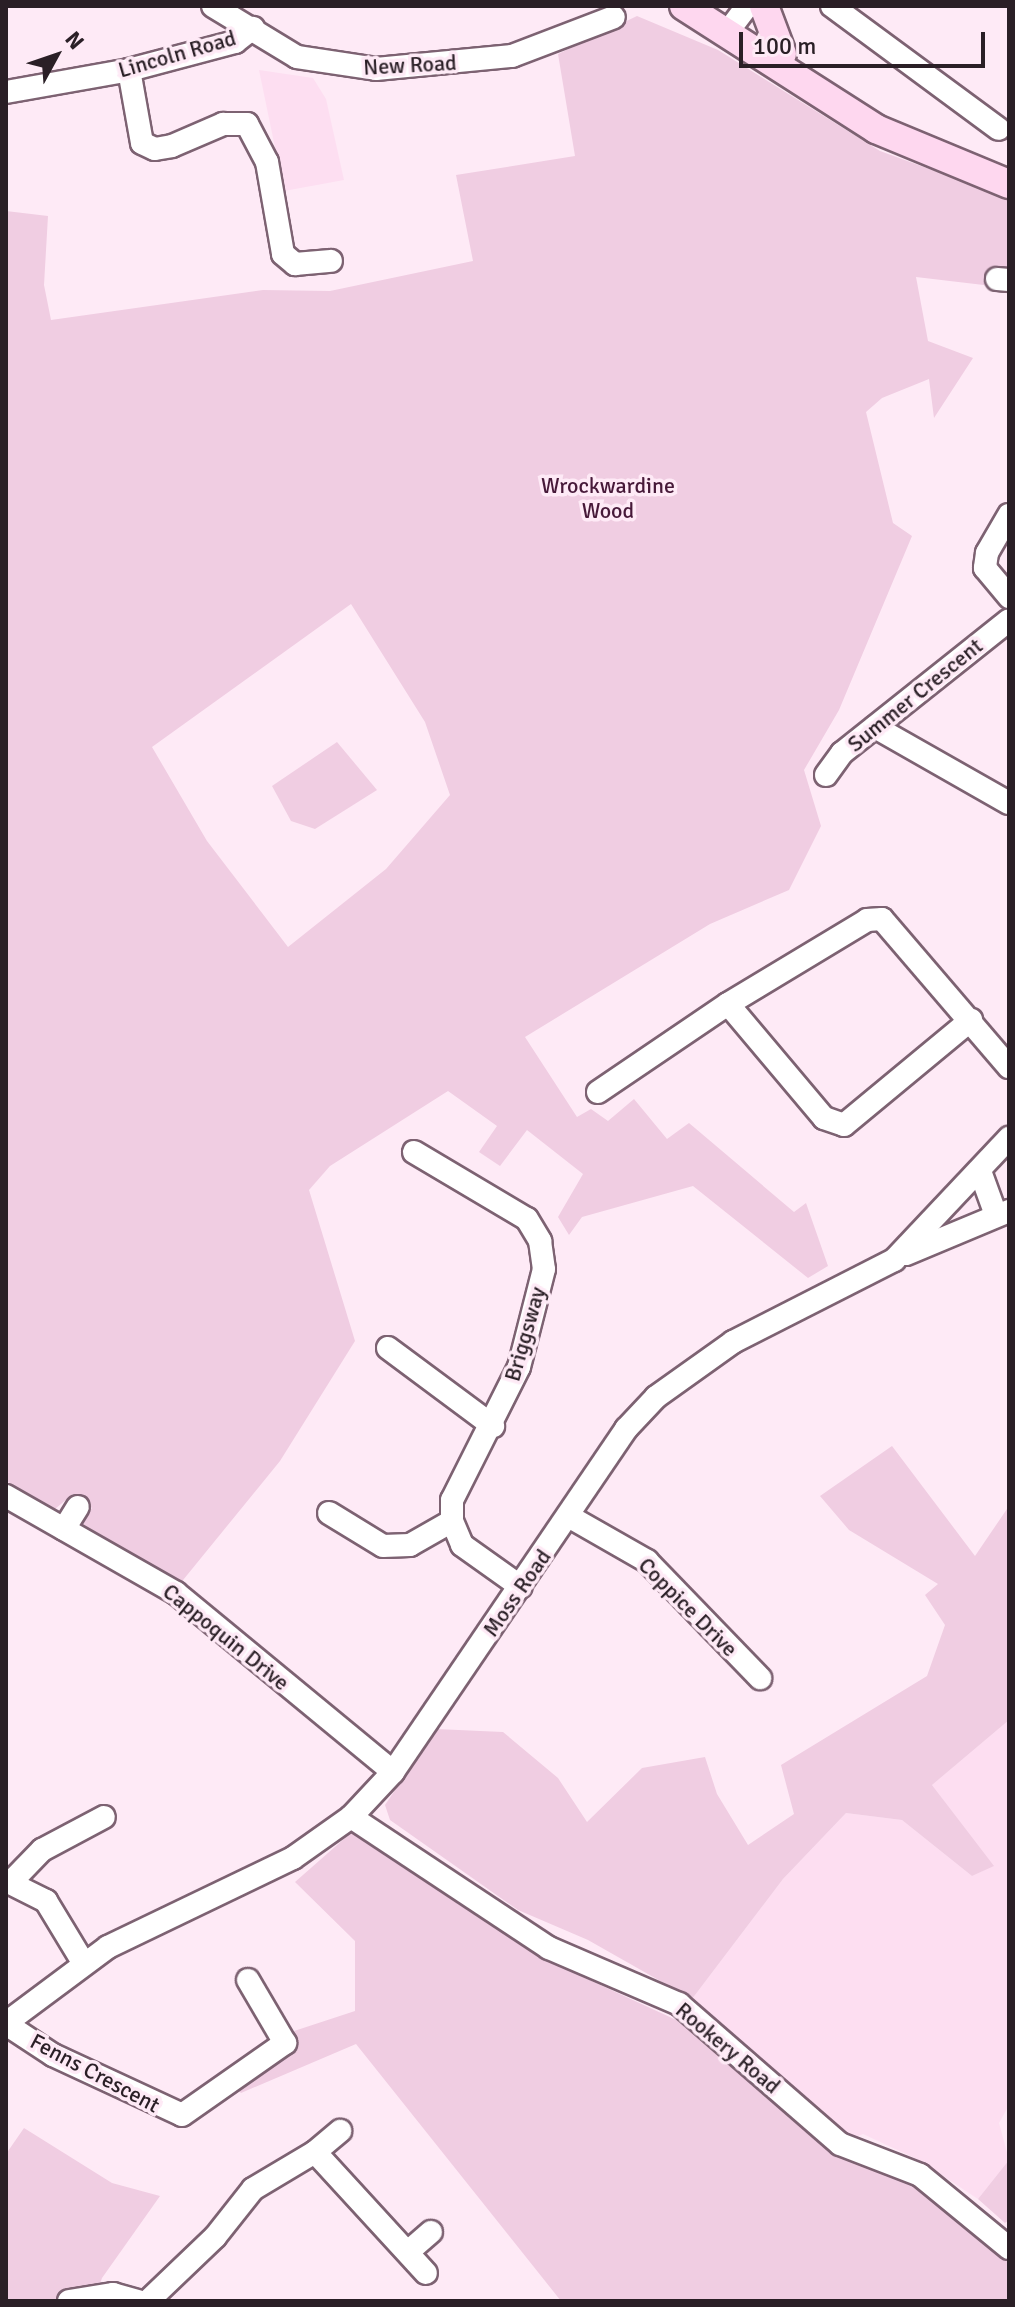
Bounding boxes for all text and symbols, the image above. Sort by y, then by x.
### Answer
north arrow [16,16,96,96]
scale bar [743,16,989,66]
street label: Lincoln Road [115,25,239,83]
text: N [60,26,90,55]
text: 100 m [753,31,816,61]
street label: New Road [363,49,457,81]
park label: Wrockwardine Wood [541,472,675,524]
street label: Summer Crescent [842,633,988,757]
street label: Briggsway [499,1284,551,1384]
street label: Moss Road [477,1544,557,1642]
street label: Coppice Drive [633,1552,743,1662]
street label: Cappoquin Drive [158,1578,294,1696]
street label: Rookery Road [670,1997,786,2099]
street label: Fenns Crescent [26,2028,164,2118]

